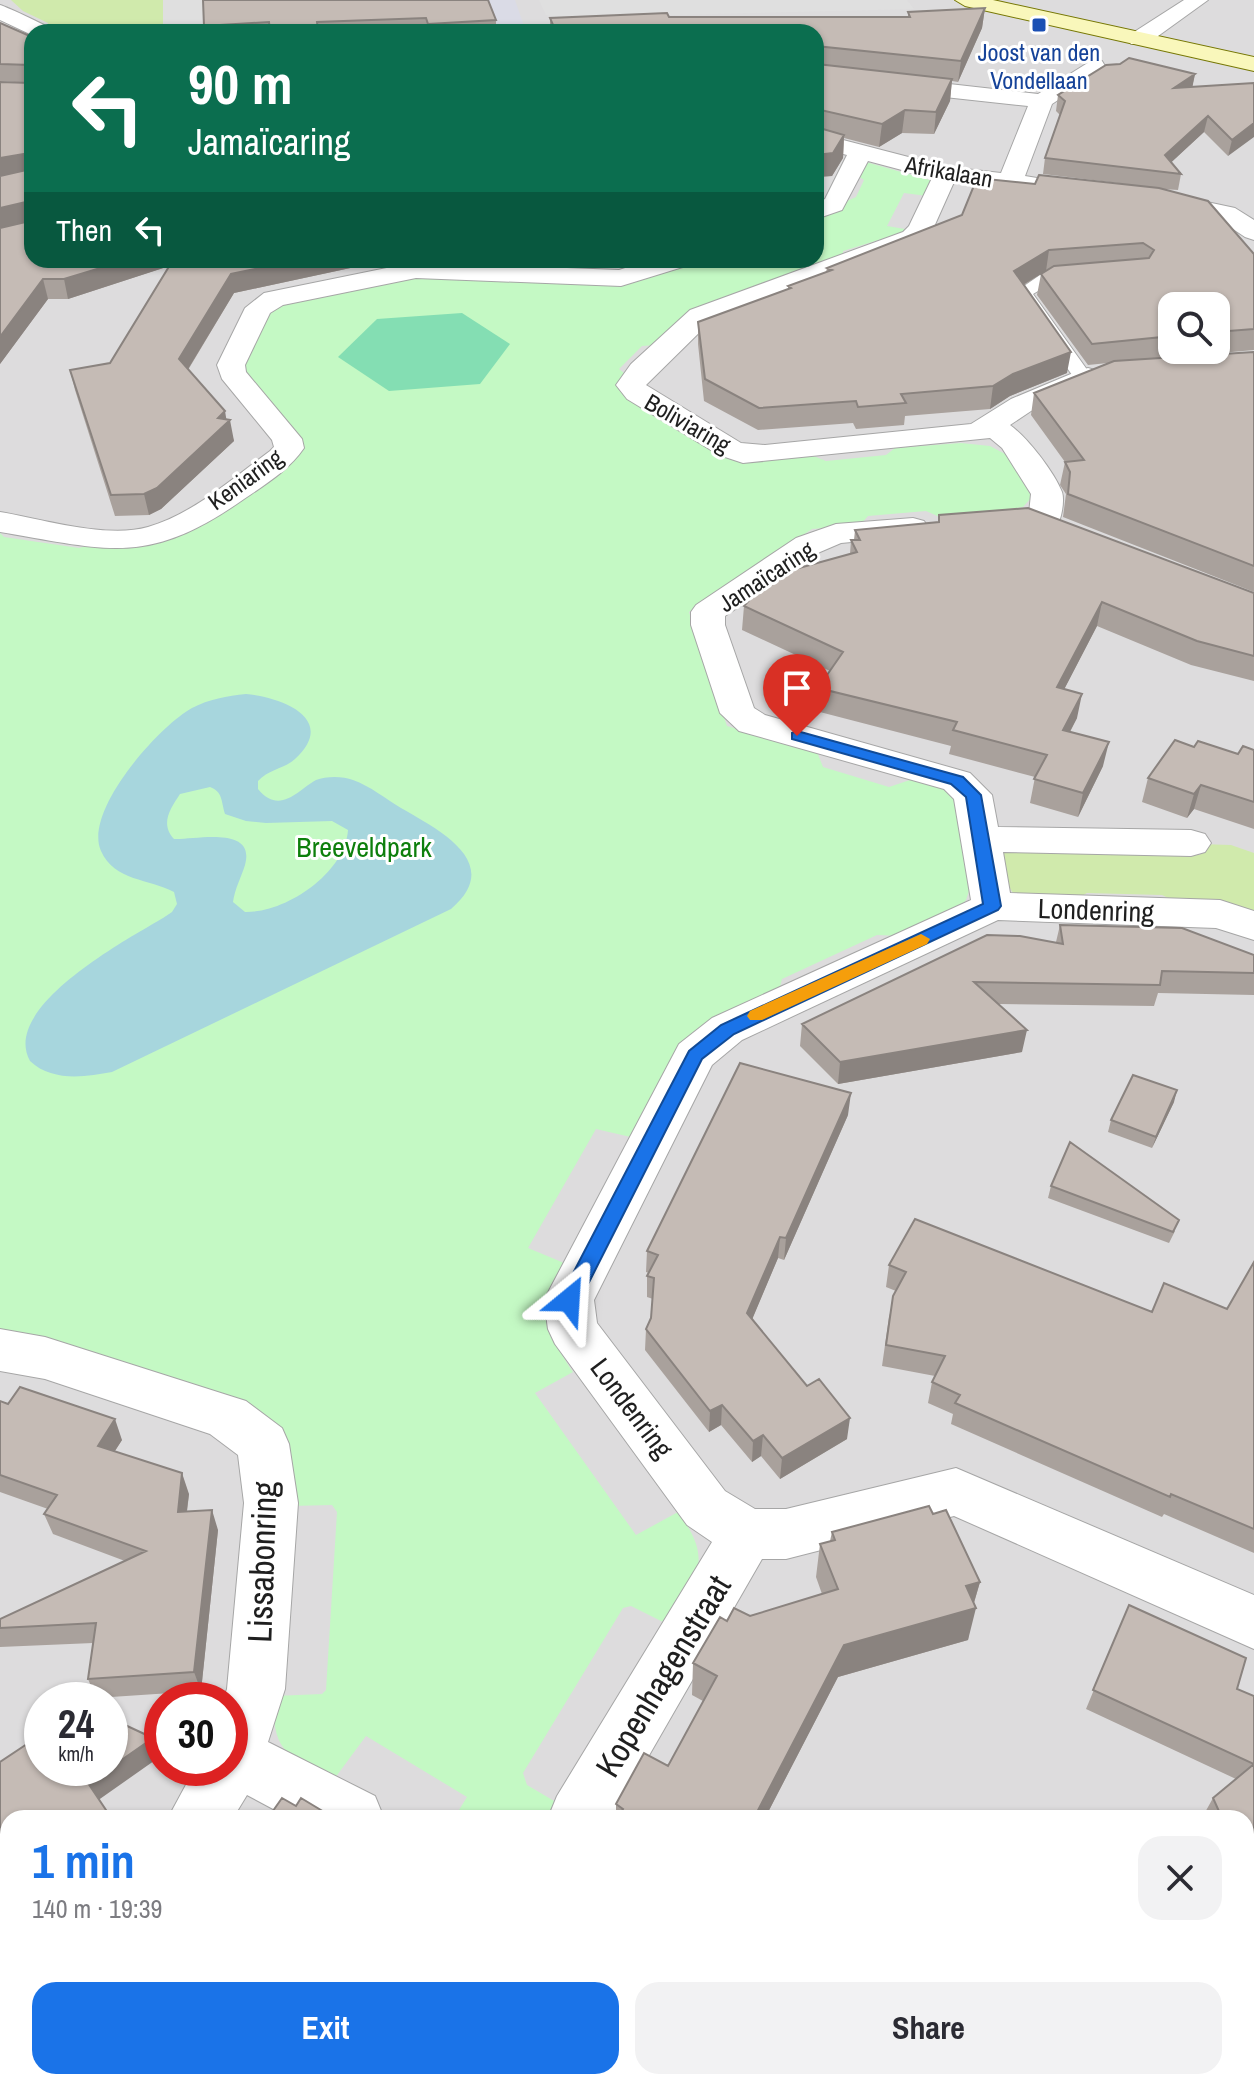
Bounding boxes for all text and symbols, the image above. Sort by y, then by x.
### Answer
marker: Joost van den Vondellaan [1030,16,1048,34]
place label: Joost van den Vondellaan [978,36,1100,96]
text: 90 m [188,46,293,121]
icon: left [56,56,160,160]
text: Jamaïcaring [188,118,350,166]
street label: Afrikalaan [902,147,995,194]
icon: left [128,208,172,252]
text: Then [56,210,112,250]
map controls [1158,292,1230,364]
button: search [1158,292,1230,364]
street label: Boliviaring [639,386,737,460]
street label: Keniaring [201,441,289,517]
street label: Jamaïcaring [712,533,820,619]
pin [763,654,831,736]
icon: arrive [775,666,819,710]
park label: Breeveldpark [296,828,432,866]
street label: Londenring [1037,889,1155,931]
position arrow [527,1258,611,1342]
street label: Londenring [582,1350,682,1466]
street label: Lissabonring [236,1480,288,1643]
street label: Kopenhagenstraat [585,1566,742,1786]
speed limit sign: 30 [144,1682,248,1786]
text: 24 [58,1697,94,1750]
text: km/h [58,1740,94,1767]
text: 1 min [32,1828,135,1893]
button: close [1138,1836,1222,1920]
text: 140 m · 19:39 [32,1891,162,1926]
button: Exit [32,1982,619,2074]
button: Share [635,1982,1222,2074]

